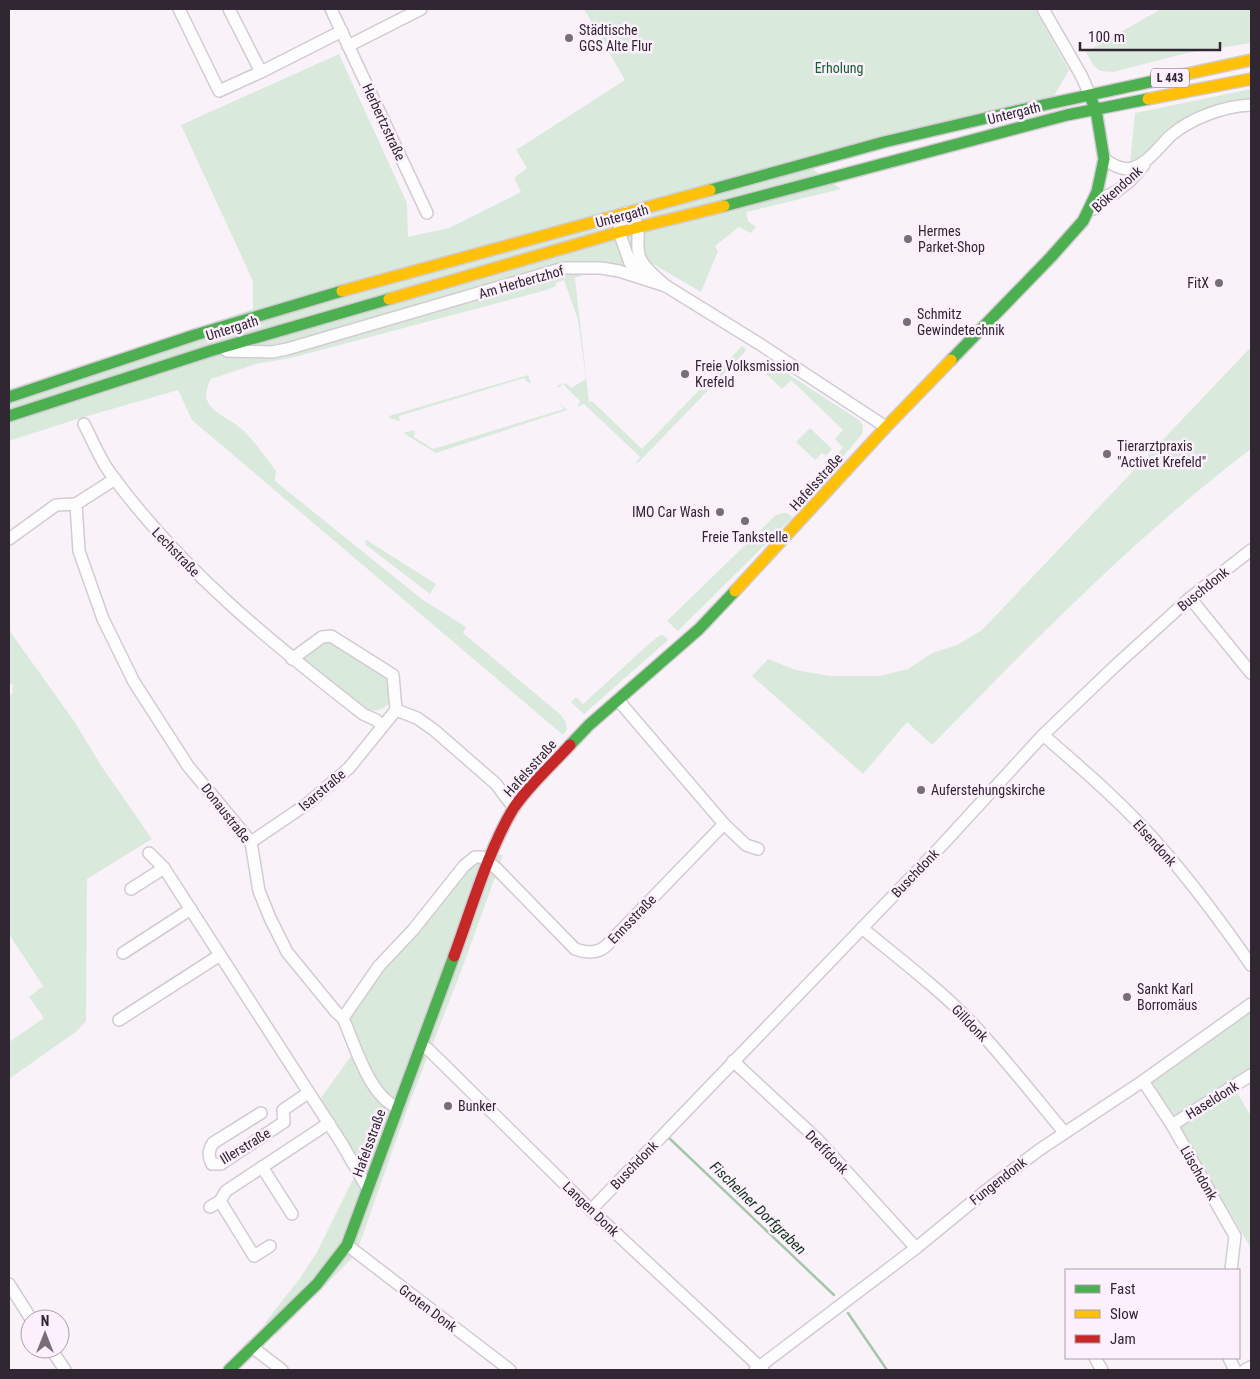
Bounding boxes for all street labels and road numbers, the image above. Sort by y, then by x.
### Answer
road number: L 443 [1151,68,1189,88]
street label: Herbertzstraße [359,81,409,163]
street label: Untergath [986,99,1042,127]
street label: Bökendonk [1089,162,1146,215]
street label: Untergath [594,201,650,231]
street label: Am Herbertzhof [477,262,566,302]
street label: Untergath [204,312,260,344]
street label: Hafelsstraße [786,450,846,514]
street label: Lechstraße [149,524,203,580]
street label: Buschdonk [1174,563,1232,614]
street label: Hafelsstraße [500,736,560,800]
street label: Isarstraße [295,766,349,814]
street label: Donaustraße [198,780,254,846]
street label: Elsendonk [1130,816,1180,870]
street label: Buschdonk [888,845,942,901]
street label: Ennsstraße [605,891,660,947]
street label: Gilldonk [949,1001,992,1045]
street label: Haseldonk [1183,1077,1242,1122]
street label: Hafelsstraße [349,1107,389,1179]
street label: Illerstraße [217,1125,273,1167]
street label: Dreffdonk [802,1127,852,1178]
street label: Buschdonk [607,1137,661,1193]
street label: Lüschdonk [1177,1143,1221,1203]
street label: Fungendonk [966,1154,1030,1208]
street label: Langen Donk [560,1178,623,1240]
street label: Groten Donk [396,1281,461,1335]

